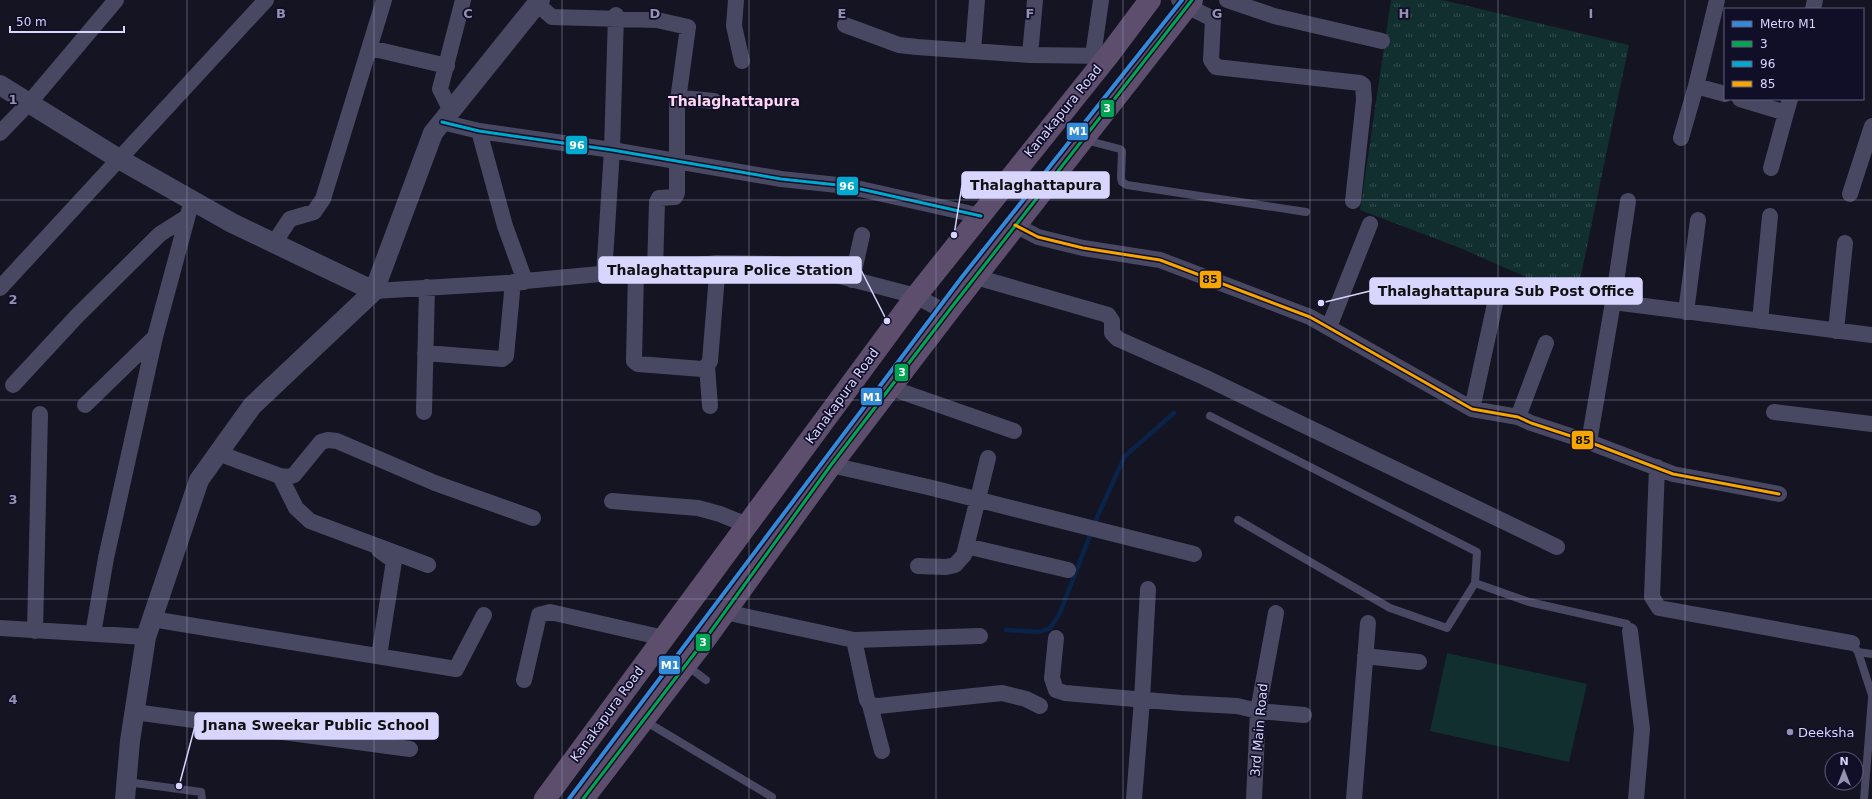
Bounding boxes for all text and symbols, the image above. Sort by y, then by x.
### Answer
text: B [276,6,286,21]
text: C [463,6,473,21]
text: D [650,6,661,21]
text: E [838,6,846,21]
text: F [1026,6,1034,21]
text: G [1212,6,1222,21]
text: H [1399,6,1409,21]
text: I [1589,6,1593,21]
scale bar [10,8,124,34]
legend [1724,8,1864,100]
text: 50 m [16,15,47,29]
text: Metro M1 [1760,17,1816,31]
text: 3 [1760,37,1768,51]
text: 96 [1760,57,1775,71]
street label: Kanakapura Road [1021,62,1105,160]
text: 85 [1760,77,1775,91]
text: 1 [8,92,18,107]
district label: Thalaghattapura [668,93,800,109]
line badge: 3 [1100,99,1115,118]
text: 3 [1103,102,1111,115]
line badge: M1 [1066,122,1089,141]
text: M1 [1069,125,1087,138]
line badge: 96 [565,135,588,155]
text: 96 [569,139,585,152]
callout: Thalaghattapura [962,172,1109,198]
line badge: 96 [836,176,859,196]
text: Thalaghattapura [970,177,1102,193]
text: 96 [839,180,855,193]
callout: Thalaghattapura Police Station [599,257,861,283]
text: Thalaghattapura Police Station [607,262,853,278]
line badge: 85 [1199,270,1222,289]
text: 85 [1202,273,1218,286]
callout: Thalaghattapura Sub Post Office [1370,278,1642,304]
text: Thalaghattapura Sub Post Office [1378,283,1634,299]
text: 2 [8,292,18,307]
street label: Kanakapura Road [802,345,882,447]
line badge: 3 [894,363,909,382]
text: 3 [898,366,906,379]
line badge: M1 [860,387,883,406]
text: M1 [863,391,881,404]
line badge: 85 [1571,430,1594,450]
text: 85 [1575,434,1591,447]
text: 3 [8,492,18,507]
line badge: 3 [695,633,711,652]
text: 3 [699,636,707,649]
line badge: M1 [658,655,681,675]
text: M1 [661,659,679,672]
street label: Kanakapura Road [567,663,647,765]
street label: 3rd Main Road [1247,683,1271,777]
text: 4 [8,692,18,707]
callout: Jnana Sweekar Public School [195,713,438,739]
text: Jnana Sweekar Public School [202,717,429,733]
place label: Deeksha [1798,725,1855,740]
marker: Deeksha [1785,727,1795,737]
north arrow [1824,751,1864,791]
text: N [1839,755,1849,768]

